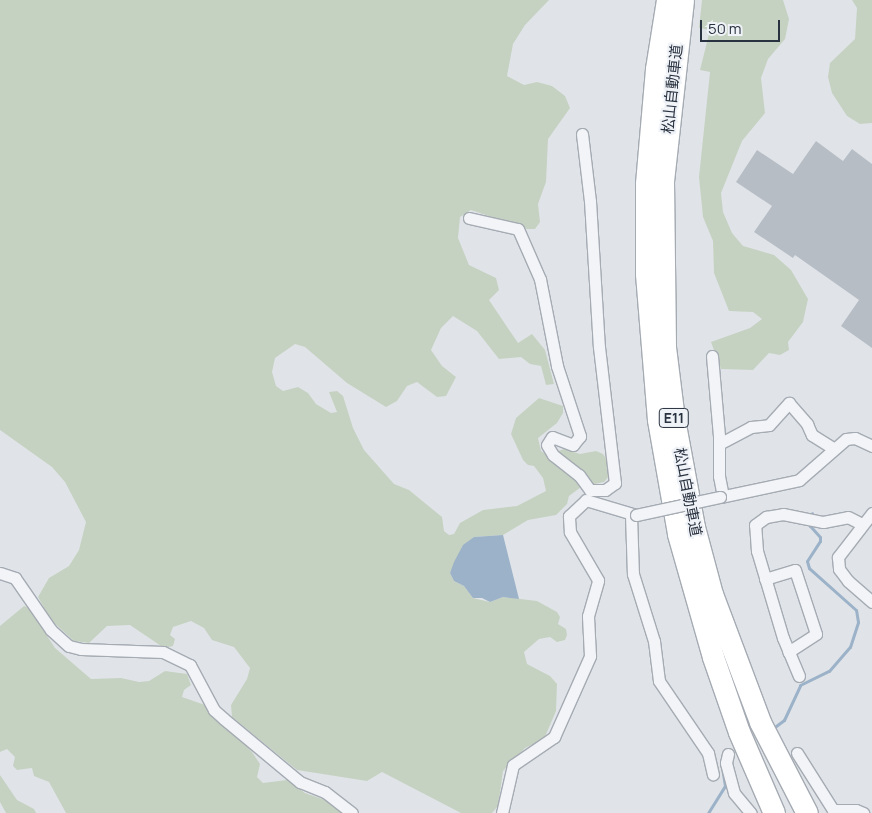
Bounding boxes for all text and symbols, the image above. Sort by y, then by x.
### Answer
scale bar [702,10,782,42]
text: 50 m [708,18,742,39]
street label: 松山自動車道 [658,43,686,135]
road number: E11 [658,406,690,429]
street label: 松山自動車道 [671,446,705,538]

